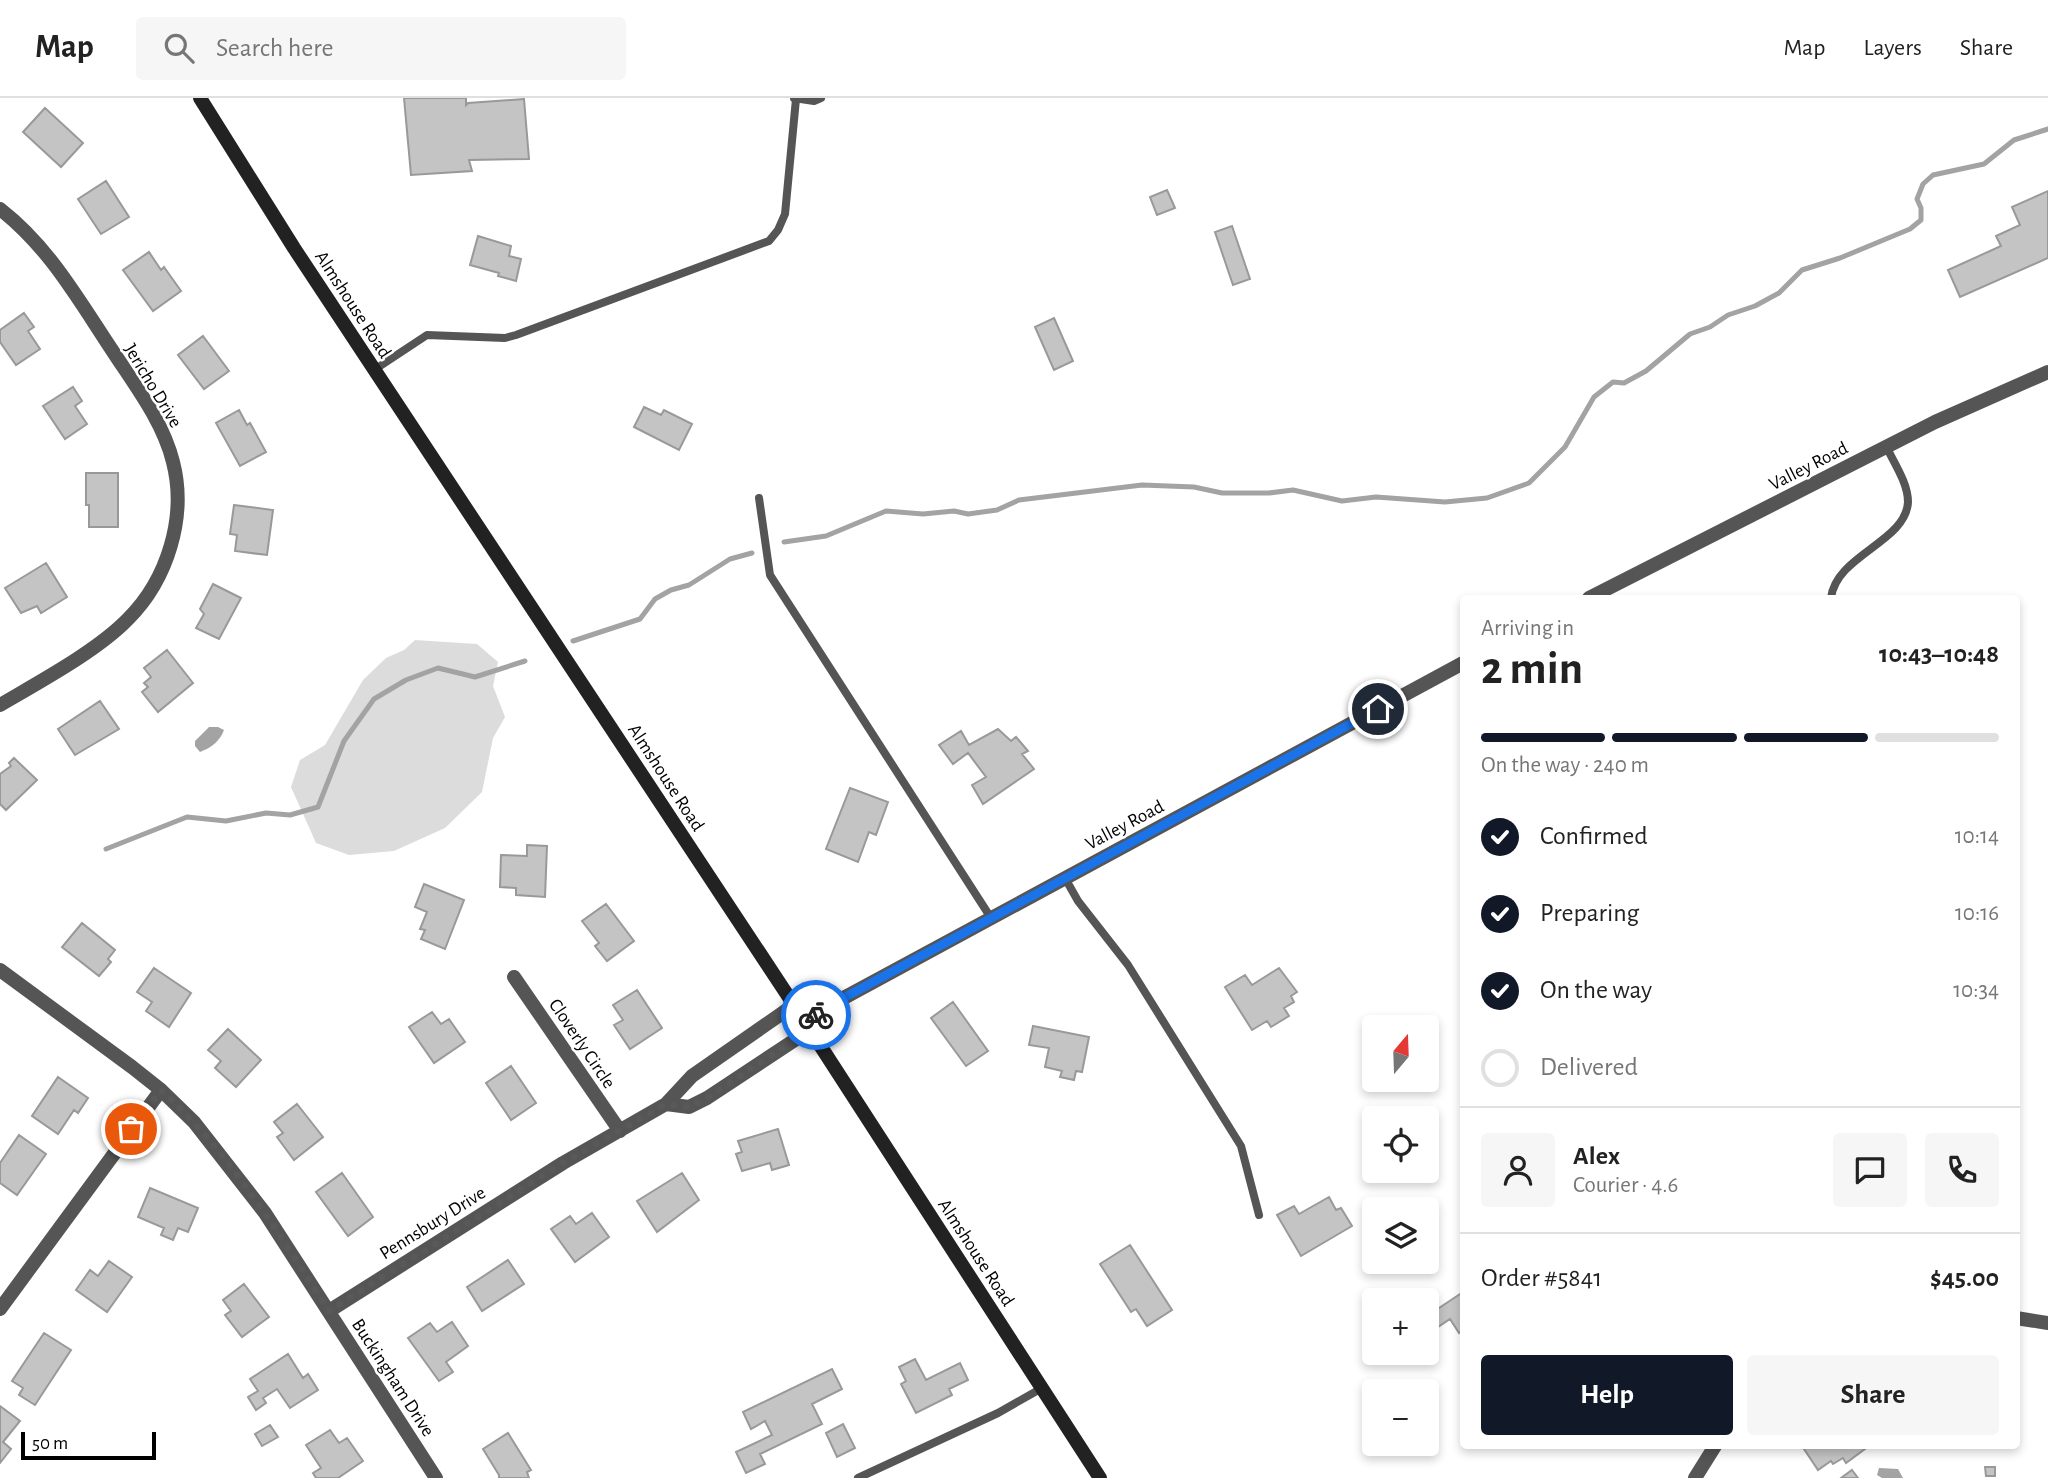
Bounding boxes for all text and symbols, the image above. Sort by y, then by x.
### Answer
search box [136,17,626,80]
icon: search [160,29,198,67]
text: Map [35,31,94,64]
text: Search here [216,35,334,61]
text: Map [1783,36,1825,60]
text: Layers [1863,36,1922,60]
text: Share [1960,36,2013,60]
street label: Almshouse Road [311,248,394,362]
street label: Jericho Drive [120,341,185,431]
street label: Valley Road [1766,438,1851,494]
text: Arriving in [1481,617,1574,640]
text: 10:43–10:48 [1879,641,1999,667]
text: 2 min [1481,646,1583,692]
pin [1348,679,1408,739]
icon: home [1359,690,1397,728]
street label: Almshouse Road [624,721,707,835]
text: On the way · 240 m [1481,754,1649,777]
street label: Valley Road [1082,797,1167,854]
icon: check [1481,818,1519,856]
text: Confirmed [1540,823,1648,849]
text: 10:14 [1955,825,1999,848]
icon: check [1481,895,1519,933]
text: Preparing [1540,900,1639,926]
text: 10:16 [1955,902,1999,925]
icon: check [1481,972,1519,1010]
text: On the way [1540,977,1652,1003]
text: 10:34 [1953,979,1999,1002]
courier [781,980,851,1050]
street label: Cloverly Circle [545,996,619,1092]
icon: bike [797,996,835,1034]
north arrow [1362,1015,1438,1092]
map controls [1362,1015,1439,1456]
text: Delivered [1540,1054,1638,1080]
pin [101,1099,161,1159]
button: locate [1362,1106,1439,1183]
icon: bag [112,1110,150,1148]
button: person [1481,1133,1555,1207]
button: chat [1833,1133,1907,1207]
button: phone [1925,1133,1999,1207]
text: Alex [1573,1143,1620,1169]
text: Courier · 4.6 [1573,1174,1678,1197]
street label: Pennsbury Drive [377,1183,489,1263]
street label: Almshouse Road [934,1196,1017,1310]
button: layers [1362,1197,1439,1274]
text: Order #5841 [1481,1265,1602,1291]
text: $45.00 [1930,1265,1999,1291]
button: + [1362,1288,1439,1365]
street label: Buckingham Drive [348,1316,438,1440]
button: Help [1481,1355,1733,1435]
button: Share [1747,1355,1999,1435]
button: − [1362,1379,1439,1456]
scale bar [21,1429,156,1461]
text: 50 m [32,1434,68,1453]

